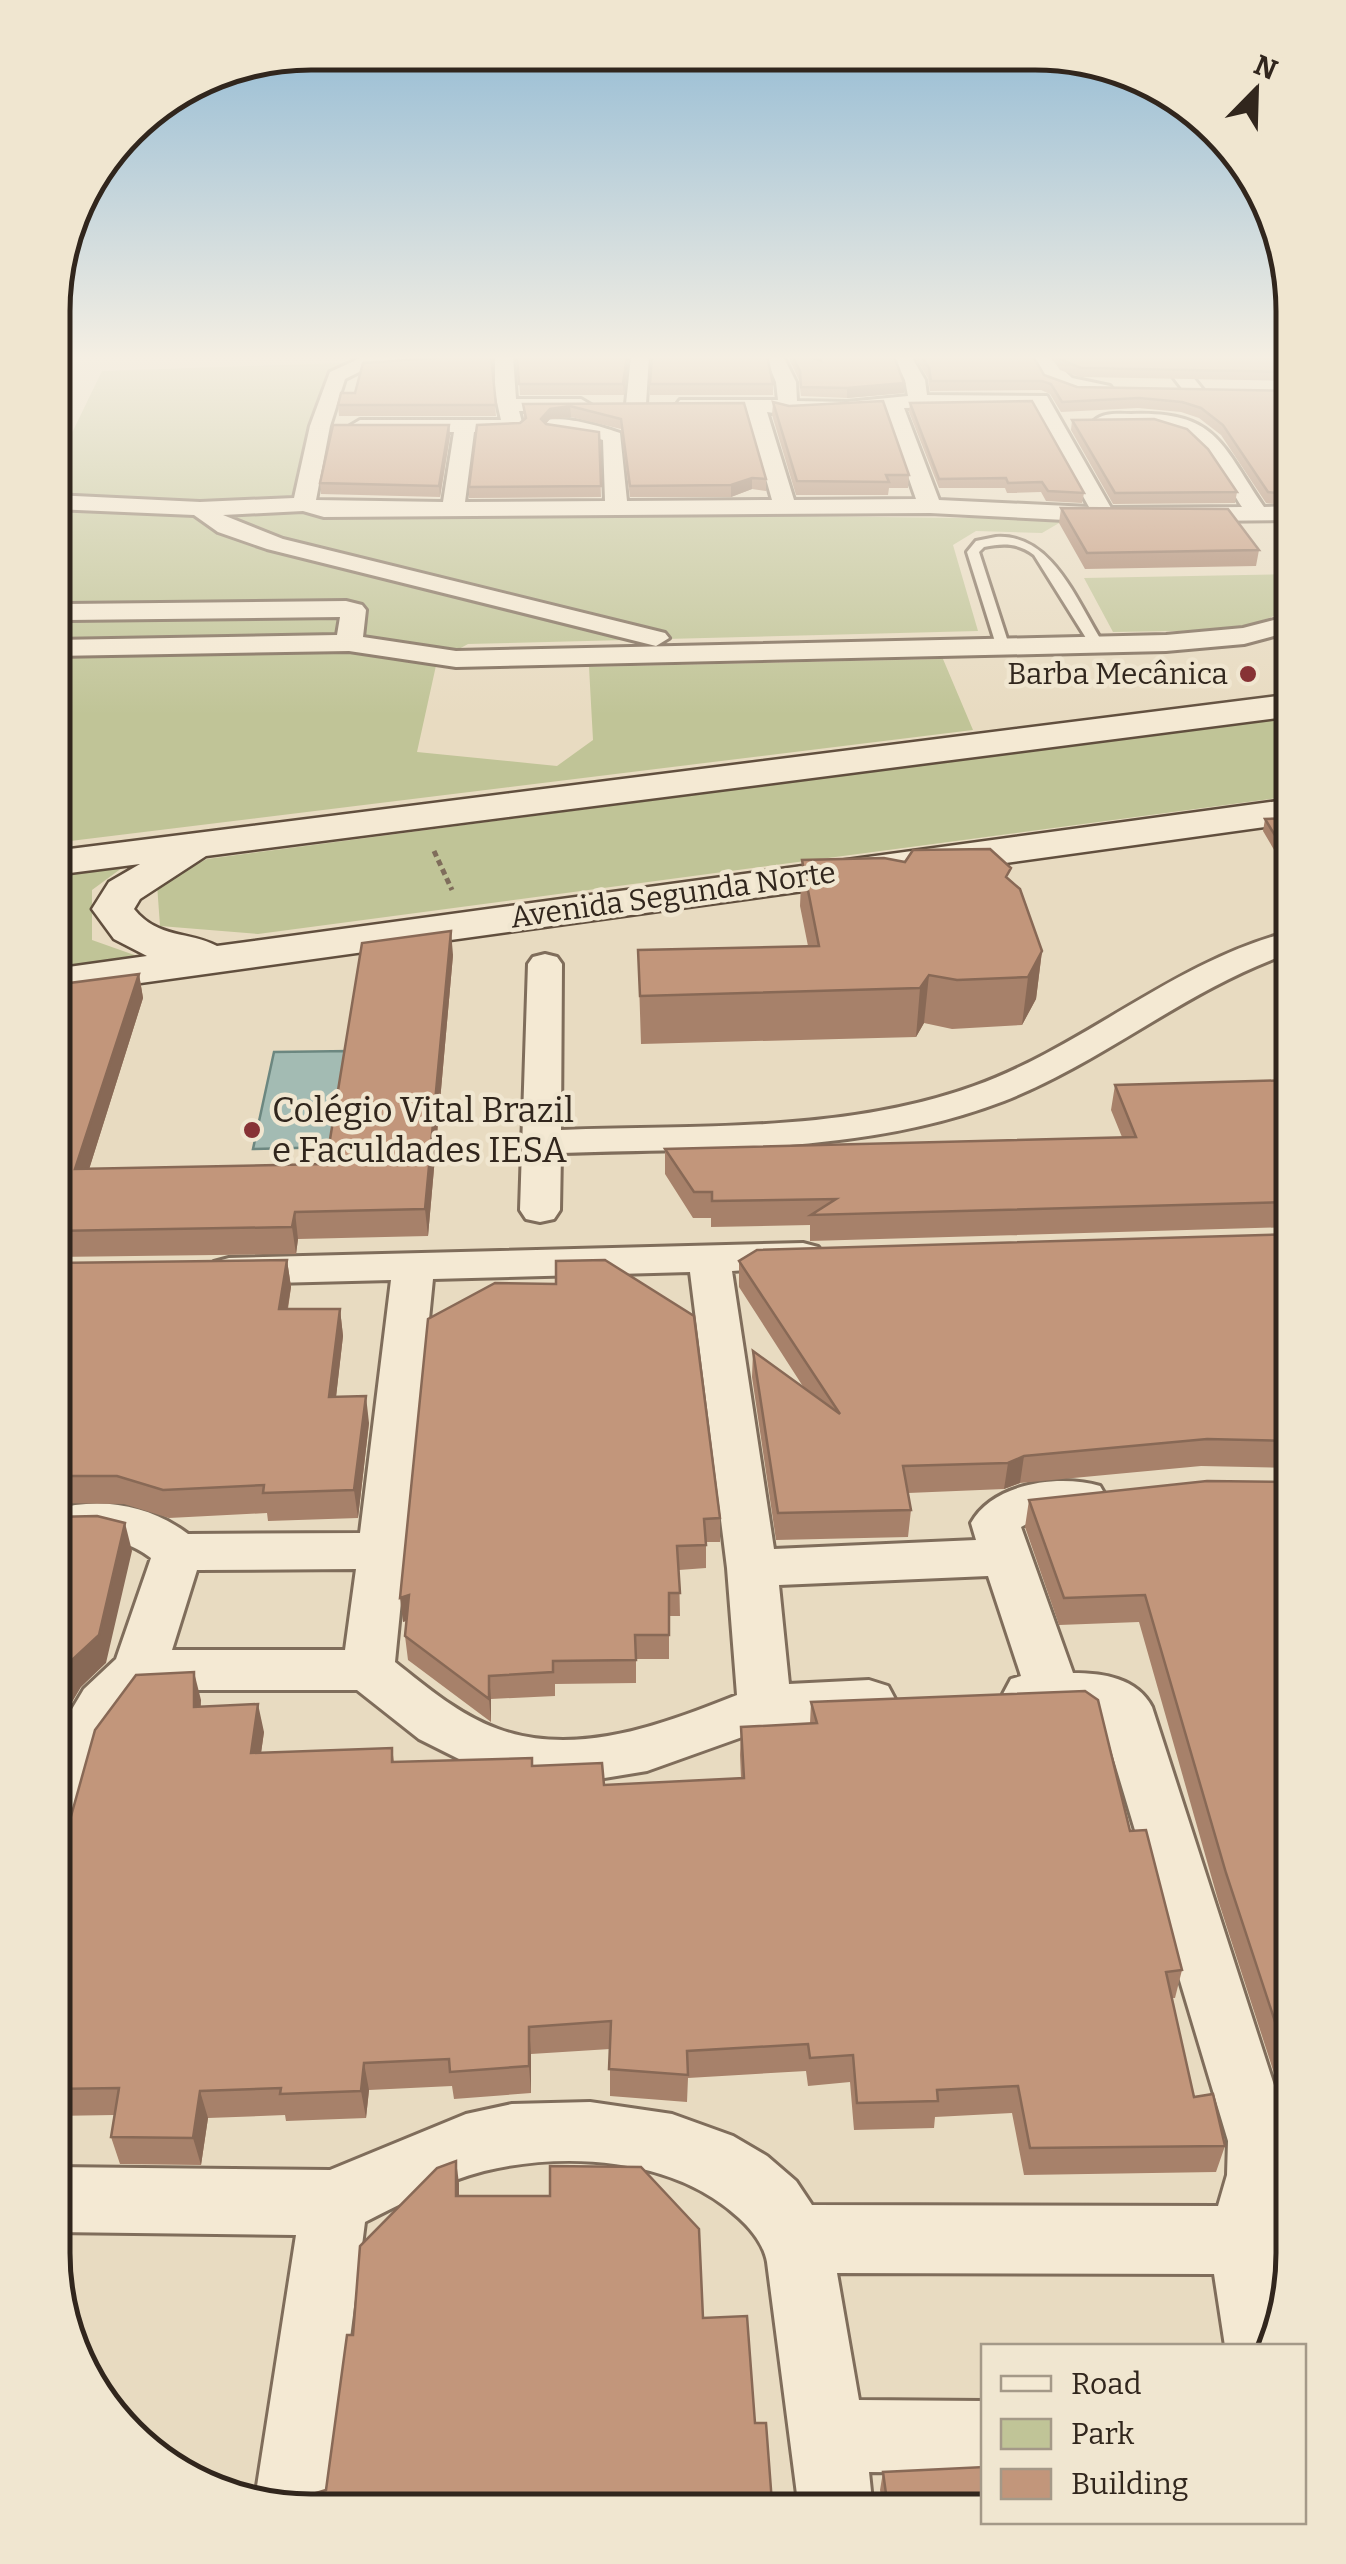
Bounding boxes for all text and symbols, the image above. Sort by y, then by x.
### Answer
north arrow [1206,40,1306,140]
text: N [1249,48,1282,87]
place label: Barba Mecânica [1007,656,1228,692]
marker: Barba Mecânica [1237,663,1259,685]
street label: Avenida Segunda Norte [508,854,838,936]
place label: Colégio Vital Brazil e Faculdades IESA [272,1089,574,1171]
marker: Colégio Vital Brazil e Faculdades IESA [241,1119,263,1141]
legend [981,2344,1306,2524]
text: Road [1071,2366,1142,2402]
text: Park [1071,2416,1134,2452]
text: Building [1071,2466,1189,2502]

